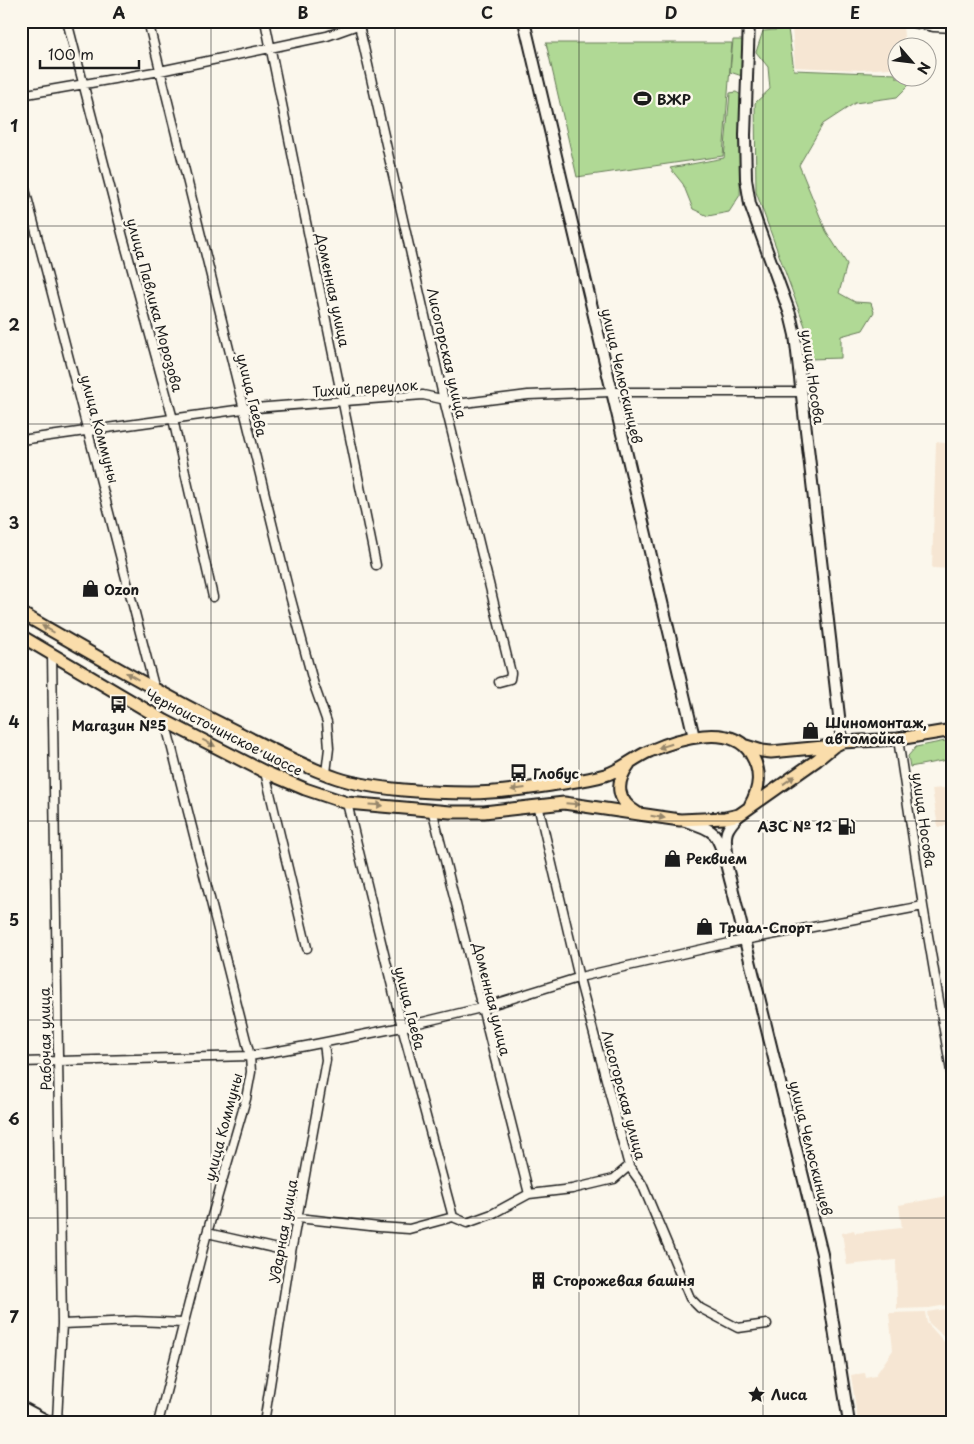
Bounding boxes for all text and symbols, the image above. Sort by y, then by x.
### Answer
text: A [113,0,126,24]
text: B [298,0,309,24]
text: C [481,0,493,24]
text: D [665,0,677,24]
text: E [850,0,860,24]
scale bar [40,38,139,70]
north arrow [886,38,936,88]
text: 100 m [48,42,94,65]
text: N [912,59,936,78]
sports icon: ВЖР [633,89,653,109]
place label: ВЖР [657,89,691,110]
text: 1 [10,113,18,137]
street label: улица Павлика Морозова [122,216,188,395]
street label: Доменная улица [310,230,355,349]
street label: Лисогорская улица [422,286,472,421]
street label: улица Челюскинцев [596,306,648,446]
text: 2 [8,312,20,336]
street label: улица Носова [796,328,830,426]
street label: улица Гаева [231,351,273,439]
street label: улица Коммуны [75,372,125,486]
street label: Тихий переулок [312,374,419,402]
text: 3 [9,510,19,534]
shop icon: Ozon [80,579,100,599]
place label: Ozon [104,579,139,600]
one-way arrow [42,624,55,633]
one-way arrow [125,672,138,681]
street label: Черноисточинское шоссе [142,683,306,781]
bus stop icon: Магазин №5 [109,695,129,715]
text: 4 [9,709,20,733]
place label: Шиномонтаж, автомойка [825,712,927,749]
place label: Магазин №5 [72,715,166,736]
shop icon: Шиномонтаж, автомойка [801,720,821,740]
one-way arrow [202,739,216,747]
one-way arrow [658,742,673,750]
bus stop icon: Глобус [509,763,529,783]
place label: Глобус [533,763,580,784]
street label: улица Носова [907,771,941,869]
one-way arrow [782,775,796,785]
one-way arrow [510,785,526,793]
one-way arrow [565,800,581,808]
one-way arrow [368,802,384,810]
one-way arrow [651,813,667,821]
place label: АЗС № 12 [757,816,832,837]
fuel station icon: АЗС № 12 [836,816,856,836]
shop icon: Реквием [662,848,682,868]
place label: Реквием [686,848,747,869]
text: 5 [9,907,19,931]
shop icon: Триал-Спорт [695,917,715,937]
place label: Триал-Спорт [719,917,813,938]
street label: Доменная улица [468,939,516,1058]
street label: улица Гаева [389,964,431,1052]
street label: Рабочая улица [34,987,56,1091]
street label: Лисогорская улица [597,1028,651,1162]
street label: улица Коммуны [198,1070,248,1184]
street label: улица Челюскинцев [784,1078,838,1218]
text: 6 [8,1106,20,1130]
street label: Ударная улица [264,1177,302,1285]
building icon: Сторожевая башня [529,1270,549,1290]
place label: Сторожевая башня [553,1270,695,1291]
text: 7 [9,1304,19,1328]
place icon: Лиса [747,1384,767,1404]
place label: Лиса [771,1384,808,1405]

